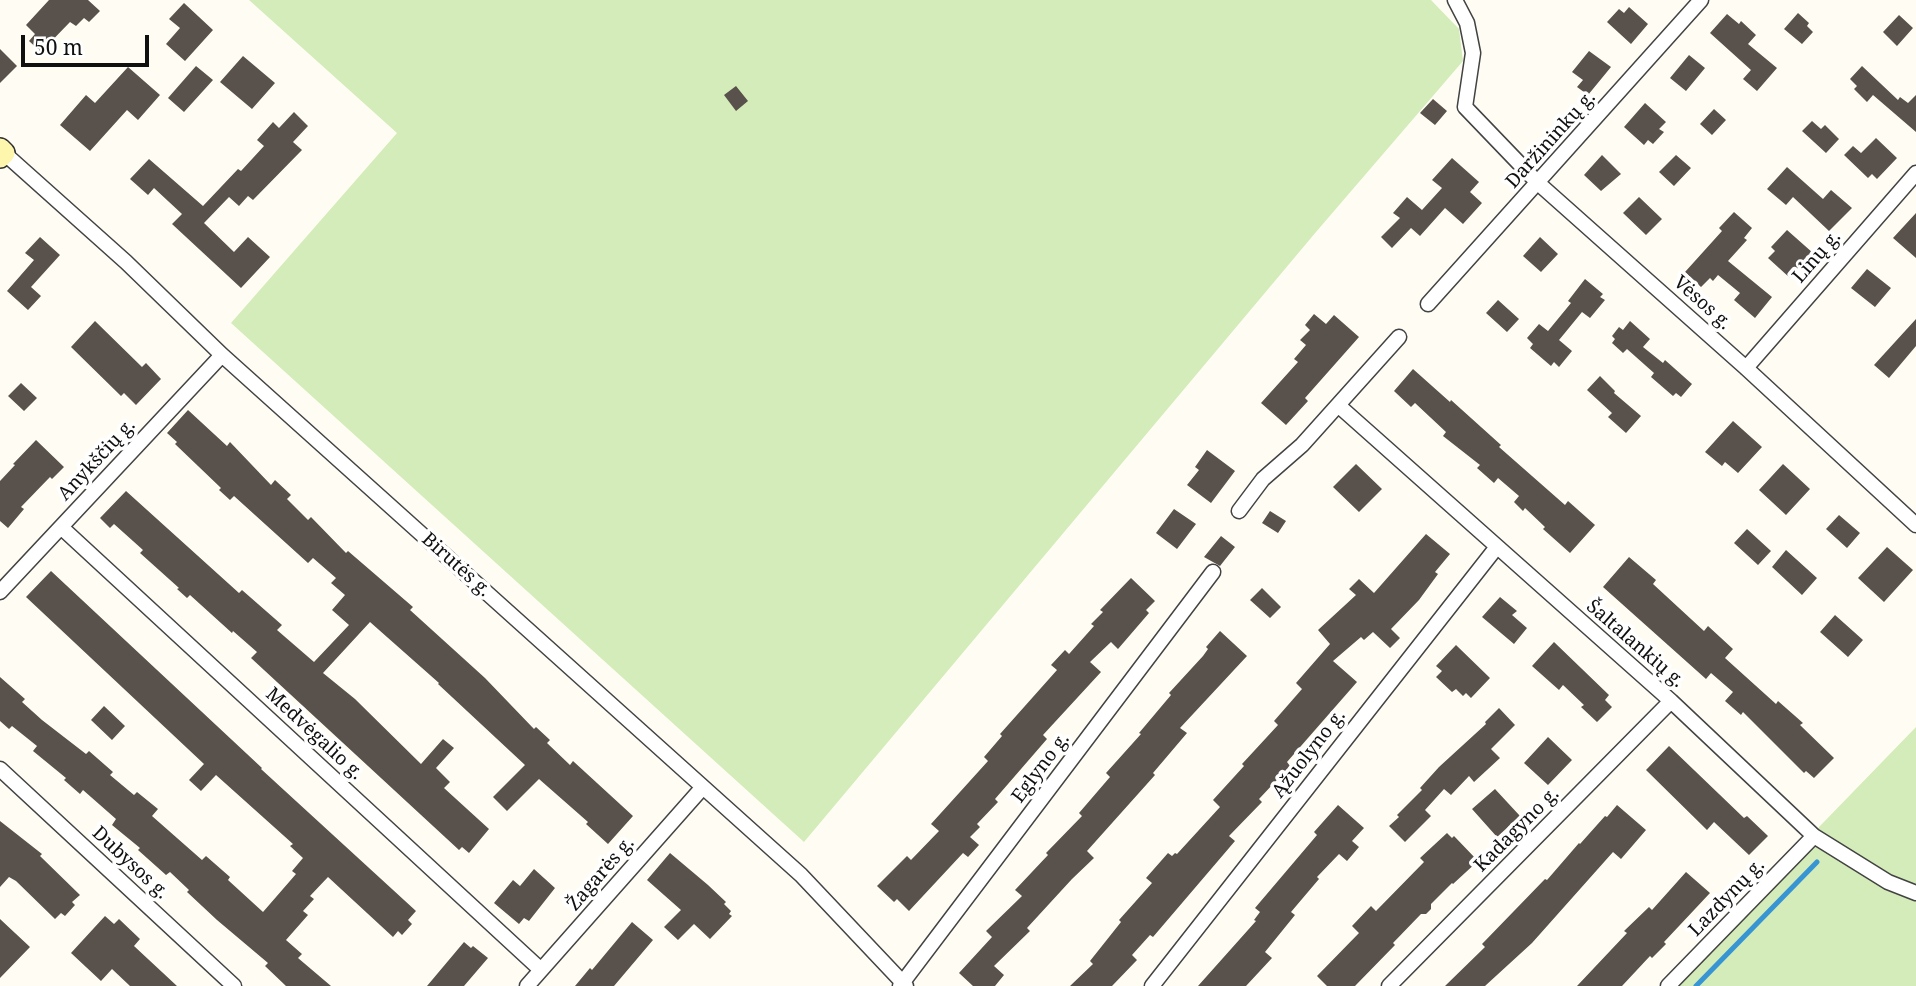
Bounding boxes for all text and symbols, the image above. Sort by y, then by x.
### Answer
scale bar [24,21,152,65]
text: 50 m [34,33,83,61]
street label: Daržininkų g. [1501,87,1601,193]
street label: Linų g. [1788,226,1846,288]
street label: Vėsos g. [1668,271,1736,335]
street label: Anykščių g. [54,415,140,505]
street label: Birutės g. [417,528,495,602]
street label: Šaltalankių g. [1581,595,1689,693]
street label: Medvėgalio g. [261,683,367,785]
street label: Ąžuolyno g. [1267,705,1351,803]
street label: Eglyno g. [1007,728,1075,808]
street label: Kadagyno g. [1470,783,1564,877]
street label: Dubysos g. [87,822,173,904]
street label: Žagarės g. [563,832,639,916]
street label: Lazdynų g. [1684,855,1770,941]

